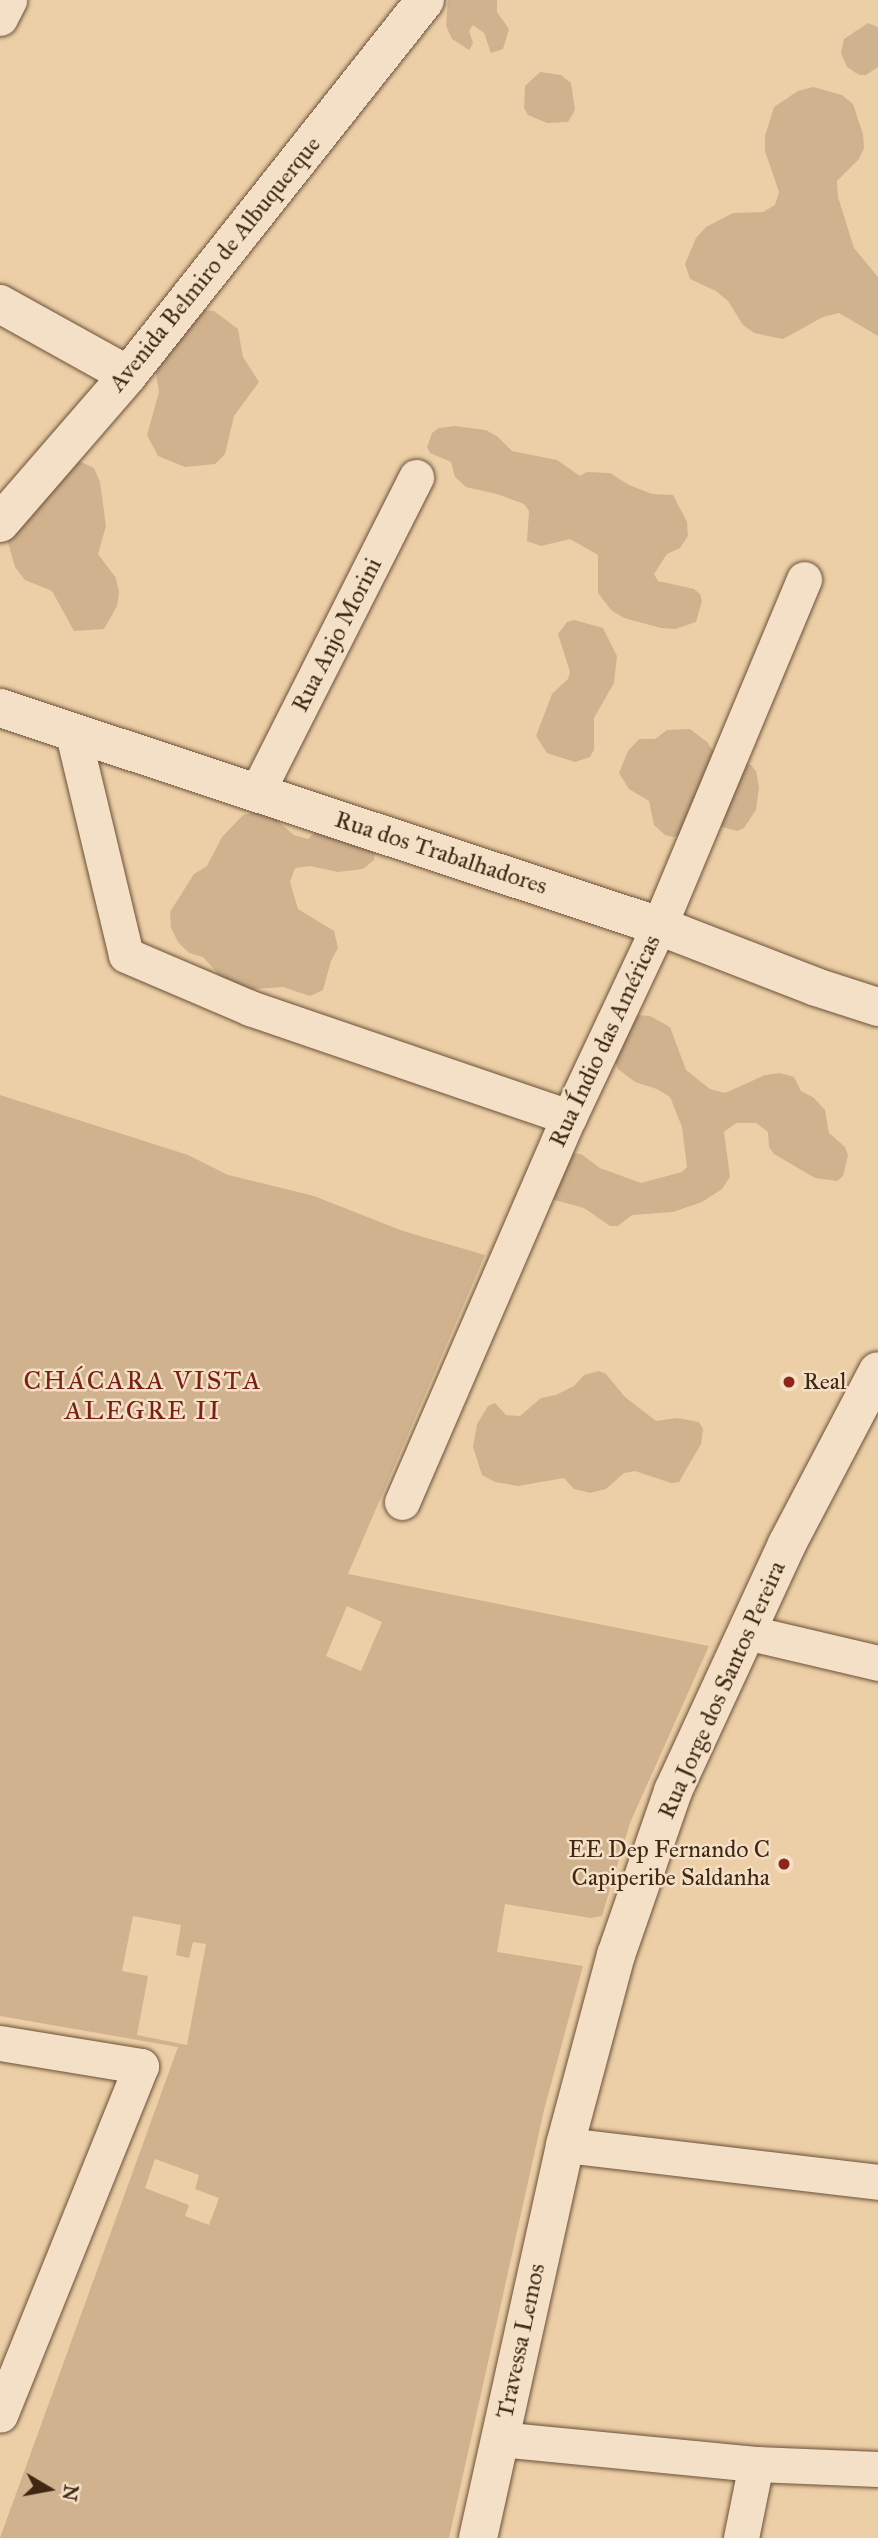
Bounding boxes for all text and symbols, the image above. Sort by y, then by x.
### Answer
street label: Avenida Belmiro de Albuquerque [103,130,327,398]
street label: Rua Anjo Morini [286,553,388,717]
street label: Rua dos Trabalhadores [331,805,551,901]
street label: Rua Índio das Américas [543,930,667,1152]
district label: CHÁCARA VISTA ALEGRE II [25,1365,261,1426]
place label: Real [803,1368,846,1396]
marker: Real [781,1374,797,1390]
street label: Rua Jorge dos Santos Pereira [652,1557,792,1823]
place label: EE Dep Fernando C Capiperibe Saldanha [568,1836,770,1892]
marker: EE Dep Fernando C Capiperibe Saldanha [776,1856,792,1872]
street label: Travessa Lemos [491,2261,551,2421]
north arrow [14,2454,84,2524]
text: N [57,2483,83,2503]

